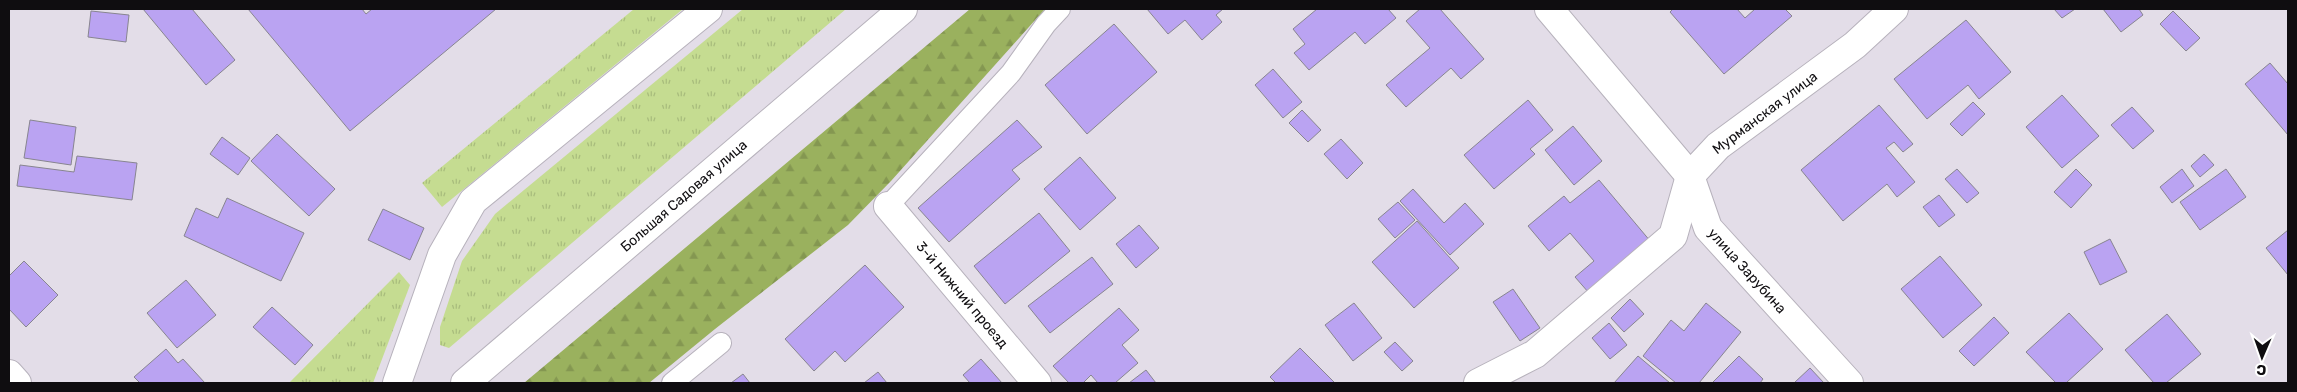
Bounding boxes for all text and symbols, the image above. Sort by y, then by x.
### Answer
street label: Мурманская улица [1709,68,1821,158]
street label: Большая Садовая улица [617,136,751,256]
street label: улица Зарубина [1704,225,1790,317]
street label: 3-й Нижний проезд [912,238,1012,352]
north arrow [2237,332,2287,382]
text: С [2256,361,2267,378]

